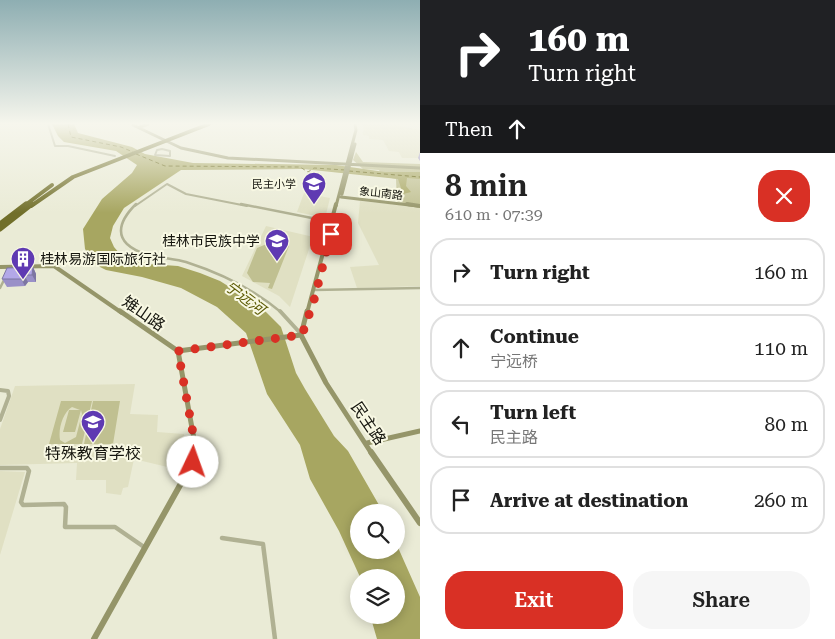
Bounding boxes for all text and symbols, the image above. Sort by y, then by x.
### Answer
text: 160 m [528,19,629,60]
icon: right [445,20,510,85]
text: Turn right [528,61,636,86]
icon: ahead [503,115,531,143]
text: Then [445,118,493,141]
text: 8 min [445,168,528,203]
button: close [758,170,810,222]
school or university icon: 民主小学 [301,171,327,205]
place label: 民主小学 [252,178,296,191]
street label: 象山南路 [358,185,404,202]
text: 610 m · 07:39 [445,205,543,224]
pin [310,213,352,255]
icon: arrive [317,220,345,248]
school or university icon: 桂林市民族中学 [264,228,290,262]
place label: 桂林市民族中学 [162,233,260,249]
building icon: 桂林易游国际旅行社 [10,246,36,280]
place label: 桂林易游国际旅行社 [40,251,166,267]
icon: right [447,258,475,286]
text: Turn right [490,261,590,284]
text: 160 m [754,261,808,284]
water label: 宁远河 [222,277,271,321]
street label: 雉山路 [119,292,169,335]
text: Continue [490,325,579,348]
icon: ahead [447,334,475,362]
text: 110 m [754,337,808,360]
text: 宁远桥 [490,352,538,371]
street label: 民主路 [347,398,390,448]
text: Turn left [490,401,576,424]
school or university icon: 特殊教育学校 [80,409,106,443]
icon: left [447,410,475,438]
text: 80 m [765,413,808,436]
text: 民主路 [490,428,538,447]
position arrow [166,435,218,487]
place label: 特殊教育学校 [45,444,141,463]
icon: arrive [447,486,475,514]
text: Arrive at destination [490,489,688,512]
text: 260 m [754,489,808,512]
map controls [350,504,405,624]
button: search [350,504,405,559]
button: layers [350,569,405,624]
button: Exit [445,571,623,629]
button: Share [633,571,810,629]

